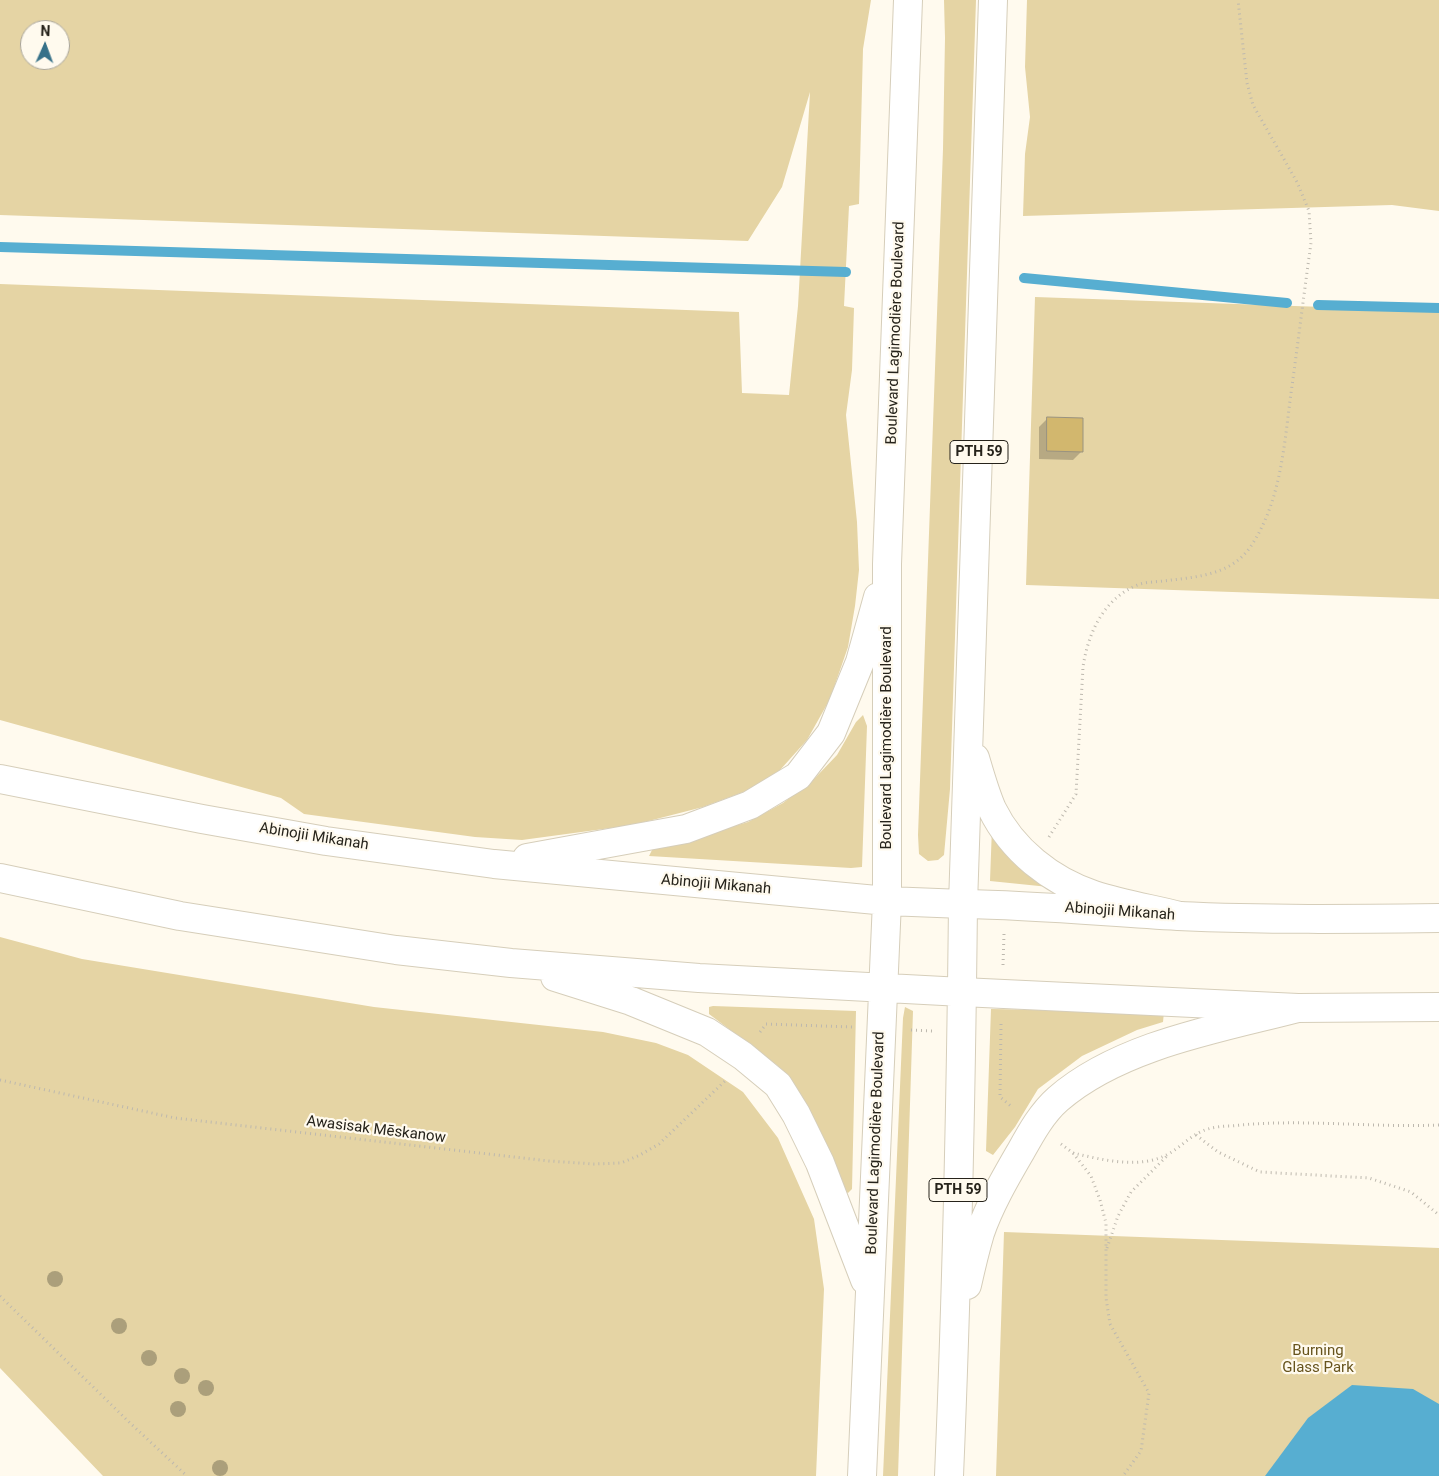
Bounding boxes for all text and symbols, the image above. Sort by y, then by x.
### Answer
north arrow [20,20,70,70]
text: N [40,23,51,39]
street label: Boulevard Lagimodière Boulevard [883,221,909,445]
road number: PTH 59 [950,441,1008,464]
street label: Boulevard Lagimodière Boulevard [878,626,896,850]
street label: Abinojii Mikanah [258,819,370,855]
street label: Abinojii Mikanah [660,871,772,899]
street label: Abinojii Mikanah [1064,899,1176,925]
street label: Boulevard Lagimodière Boulevard [863,1031,889,1255]
street label: Awasisak Mēskanow [305,1113,447,1147]
road number: PTH 59 [929,1178,987,1202]
park label: Burning Glass Park [1282,1342,1354,1377]

